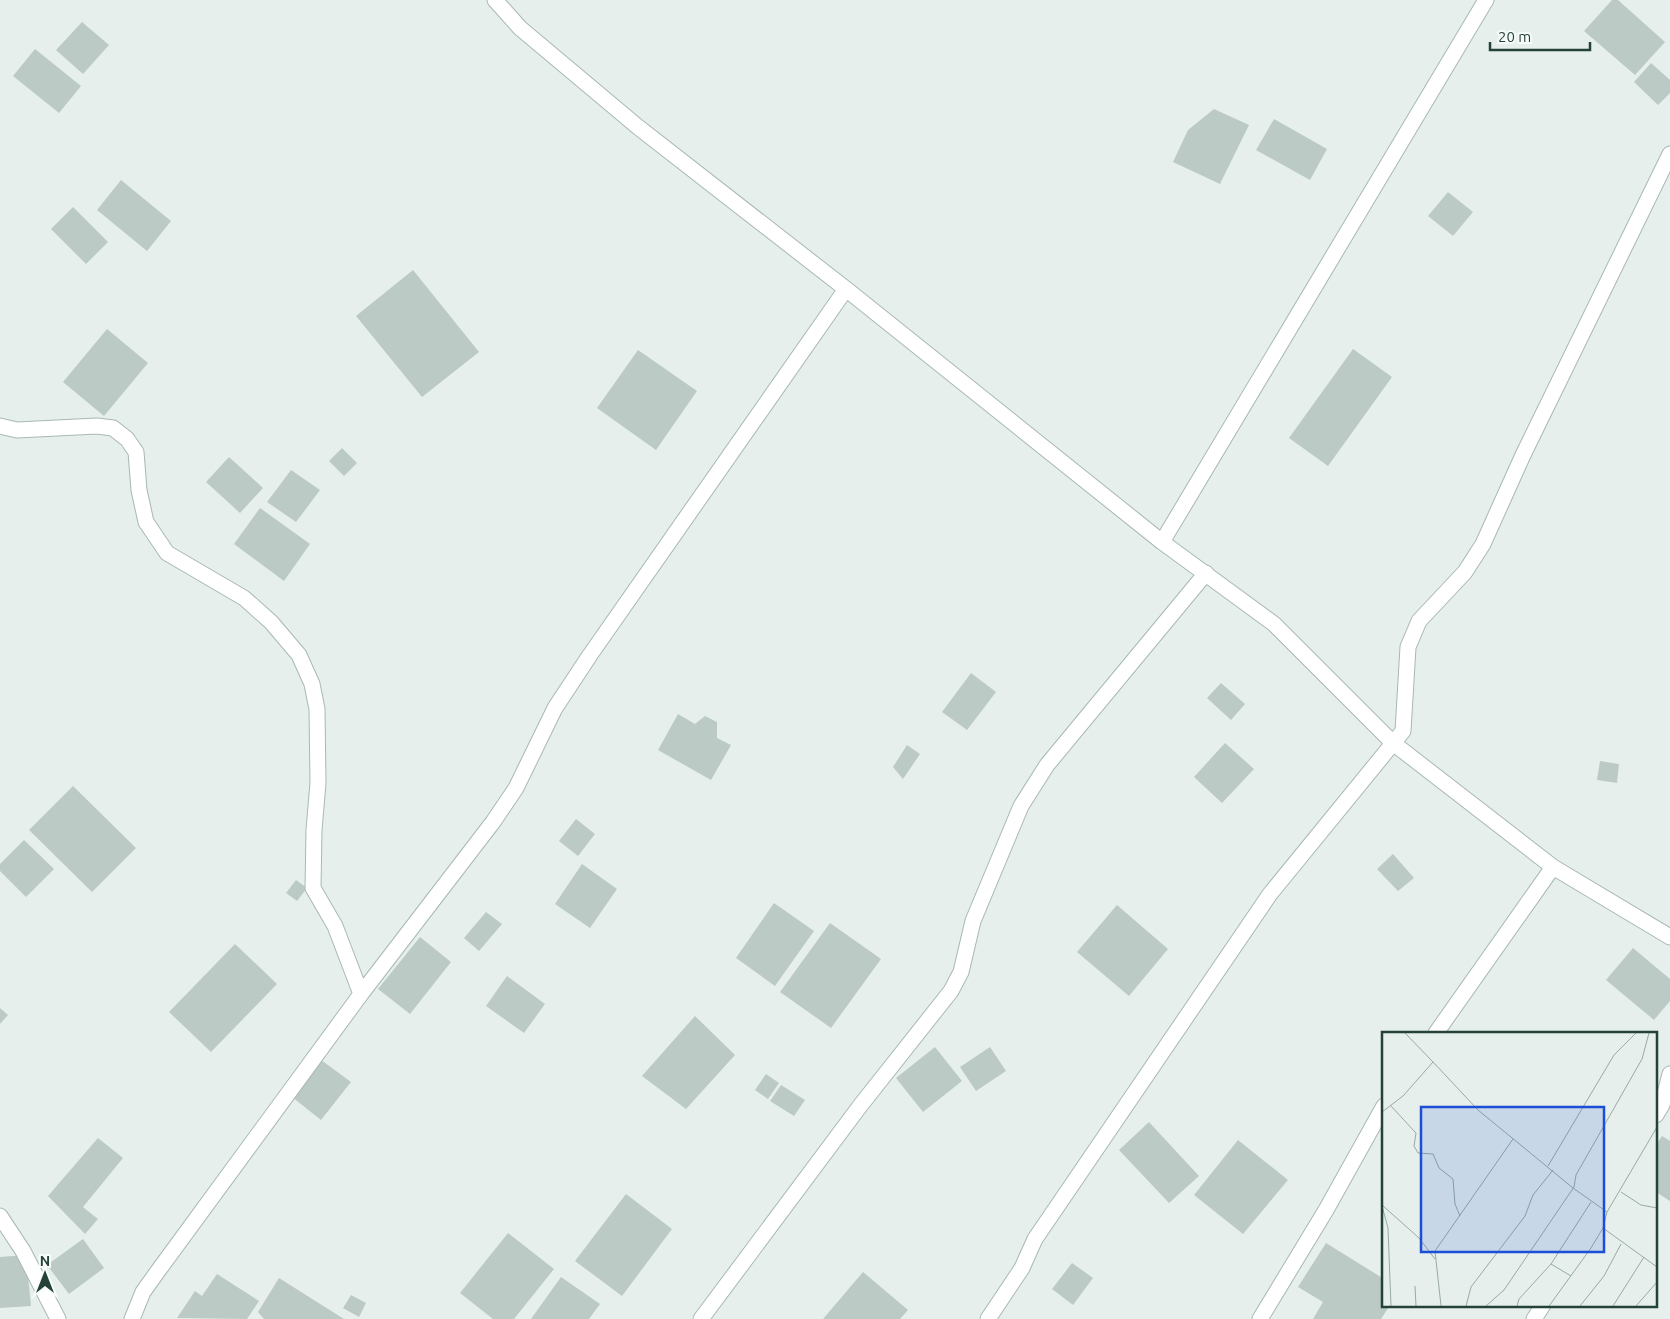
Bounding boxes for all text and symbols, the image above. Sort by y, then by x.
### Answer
scale bar [1490,20,1590,52]
text: 20 m [1498,28,1531,45]
inset map [1382,1032,1658,1306]
north arrow [20,1249,70,1299]
text: N [40,1253,50,1269]

